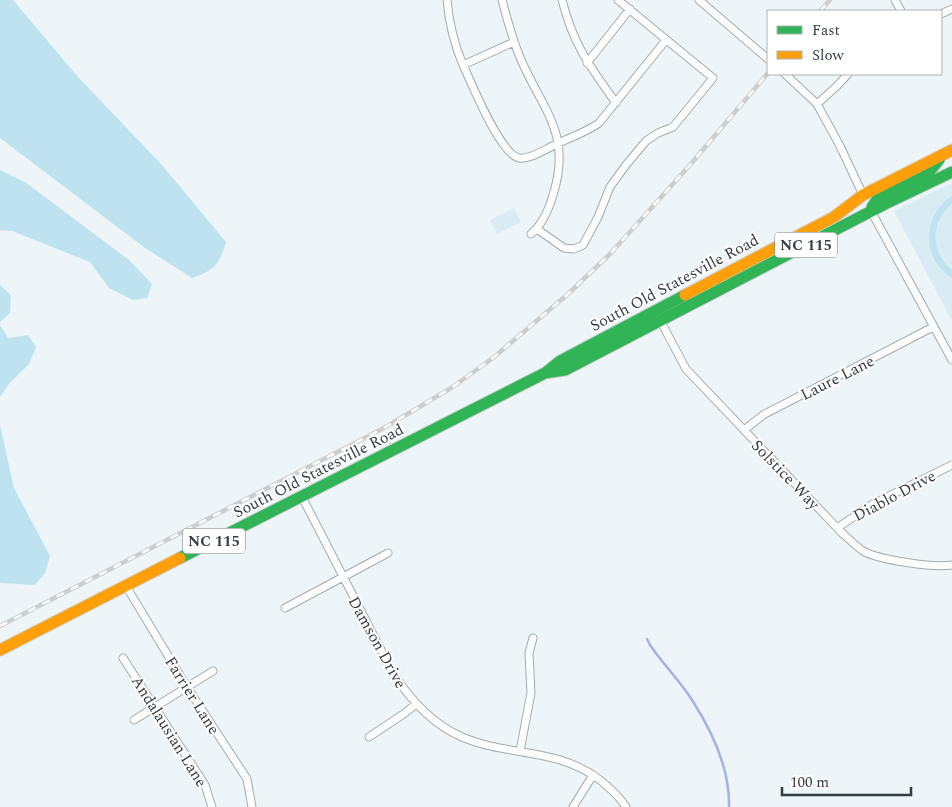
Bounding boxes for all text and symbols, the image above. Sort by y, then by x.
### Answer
legend [767,10,942,75]
text: Fast [812,19,840,42]
text: Slow [812,44,844,67]
street label: South Old Statesville Road [586,228,763,338]
road number: NC 115 [775,232,837,258]
street label: Laure Lane [796,349,879,407]
street label: South Old Statesville Road [229,417,408,524]
street label: Solstice Way [745,434,826,516]
street label: Diablo Drive [849,464,940,528]
road number: NC 115 [183,528,245,554]
street label: Damson Drive [342,592,412,693]
street label: Farrier Lane [159,652,226,739]
street label: Andalausian Lane [125,671,213,792]
scale bar [782,764,911,796]
text: 100 m [790,771,829,794]

